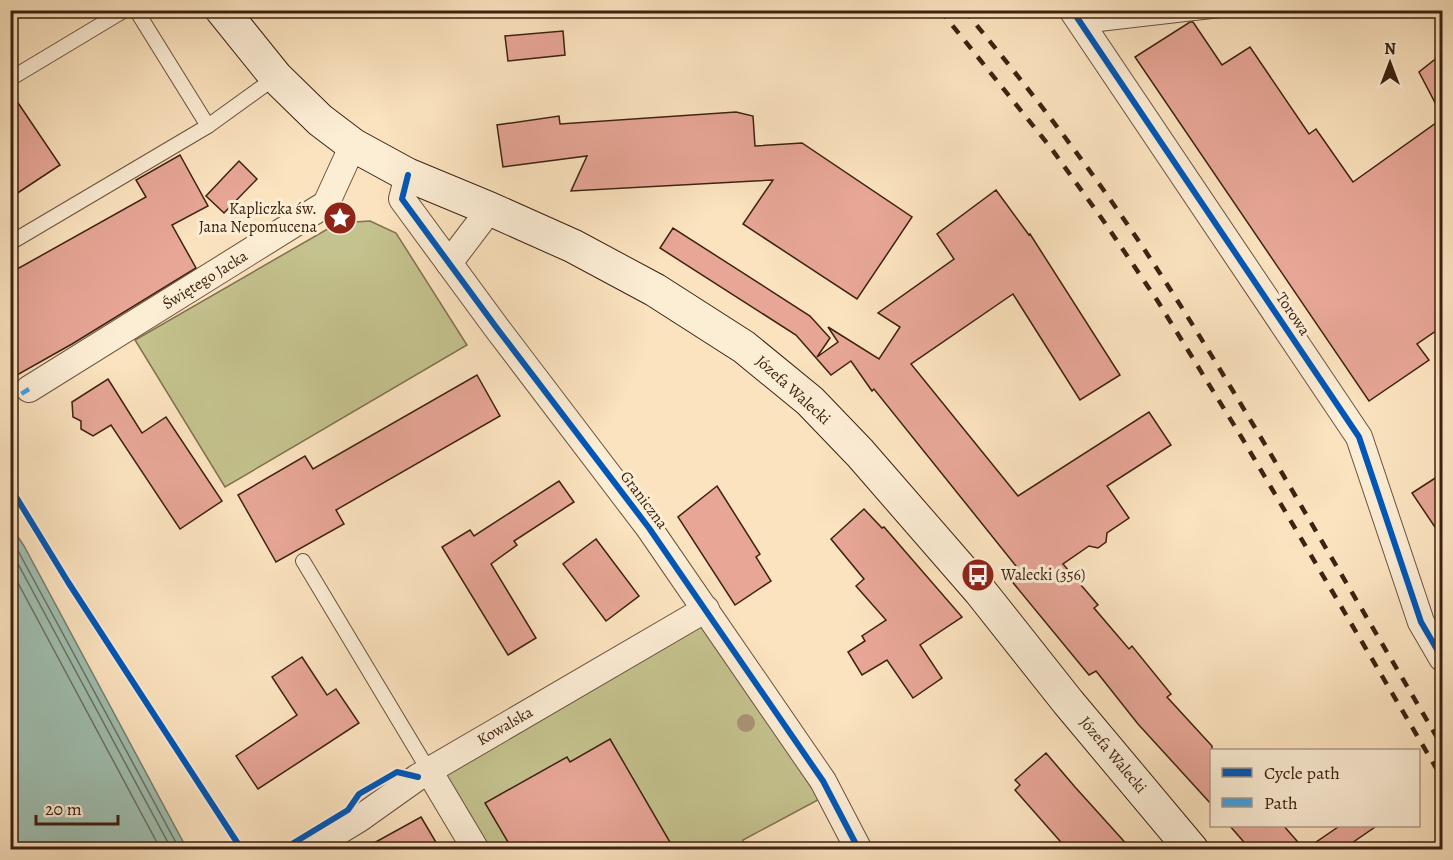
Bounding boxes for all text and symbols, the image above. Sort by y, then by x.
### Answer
north arrow [1360,33,1420,93]
text: N [1384,38,1396,60]
place label: Kapliczka św. Jana Nepomucena [199,198,318,238]
place icon: Kapliczka św. Jana Nepomucena [322,200,358,236]
street label: Świętego Jacka [158,245,252,315]
street label: Torowa [1270,288,1316,340]
street label: Józefa Walecki [751,350,835,430]
street label: Graniczna [615,466,673,534]
bus stop icon: Walecki (356) [960,557,996,593]
place label: Walecki (356) [1000,564,1085,586]
street label: Kowalska [473,701,537,751]
street label: Józefa Walecki [1074,712,1152,798]
legend [1210,749,1420,827]
text: Cycle path [1264,761,1340,785]
scale bar [36,788,118,826]
text: Path [1264,791,1298,815]
text: 20 m [45,797,82,821]

